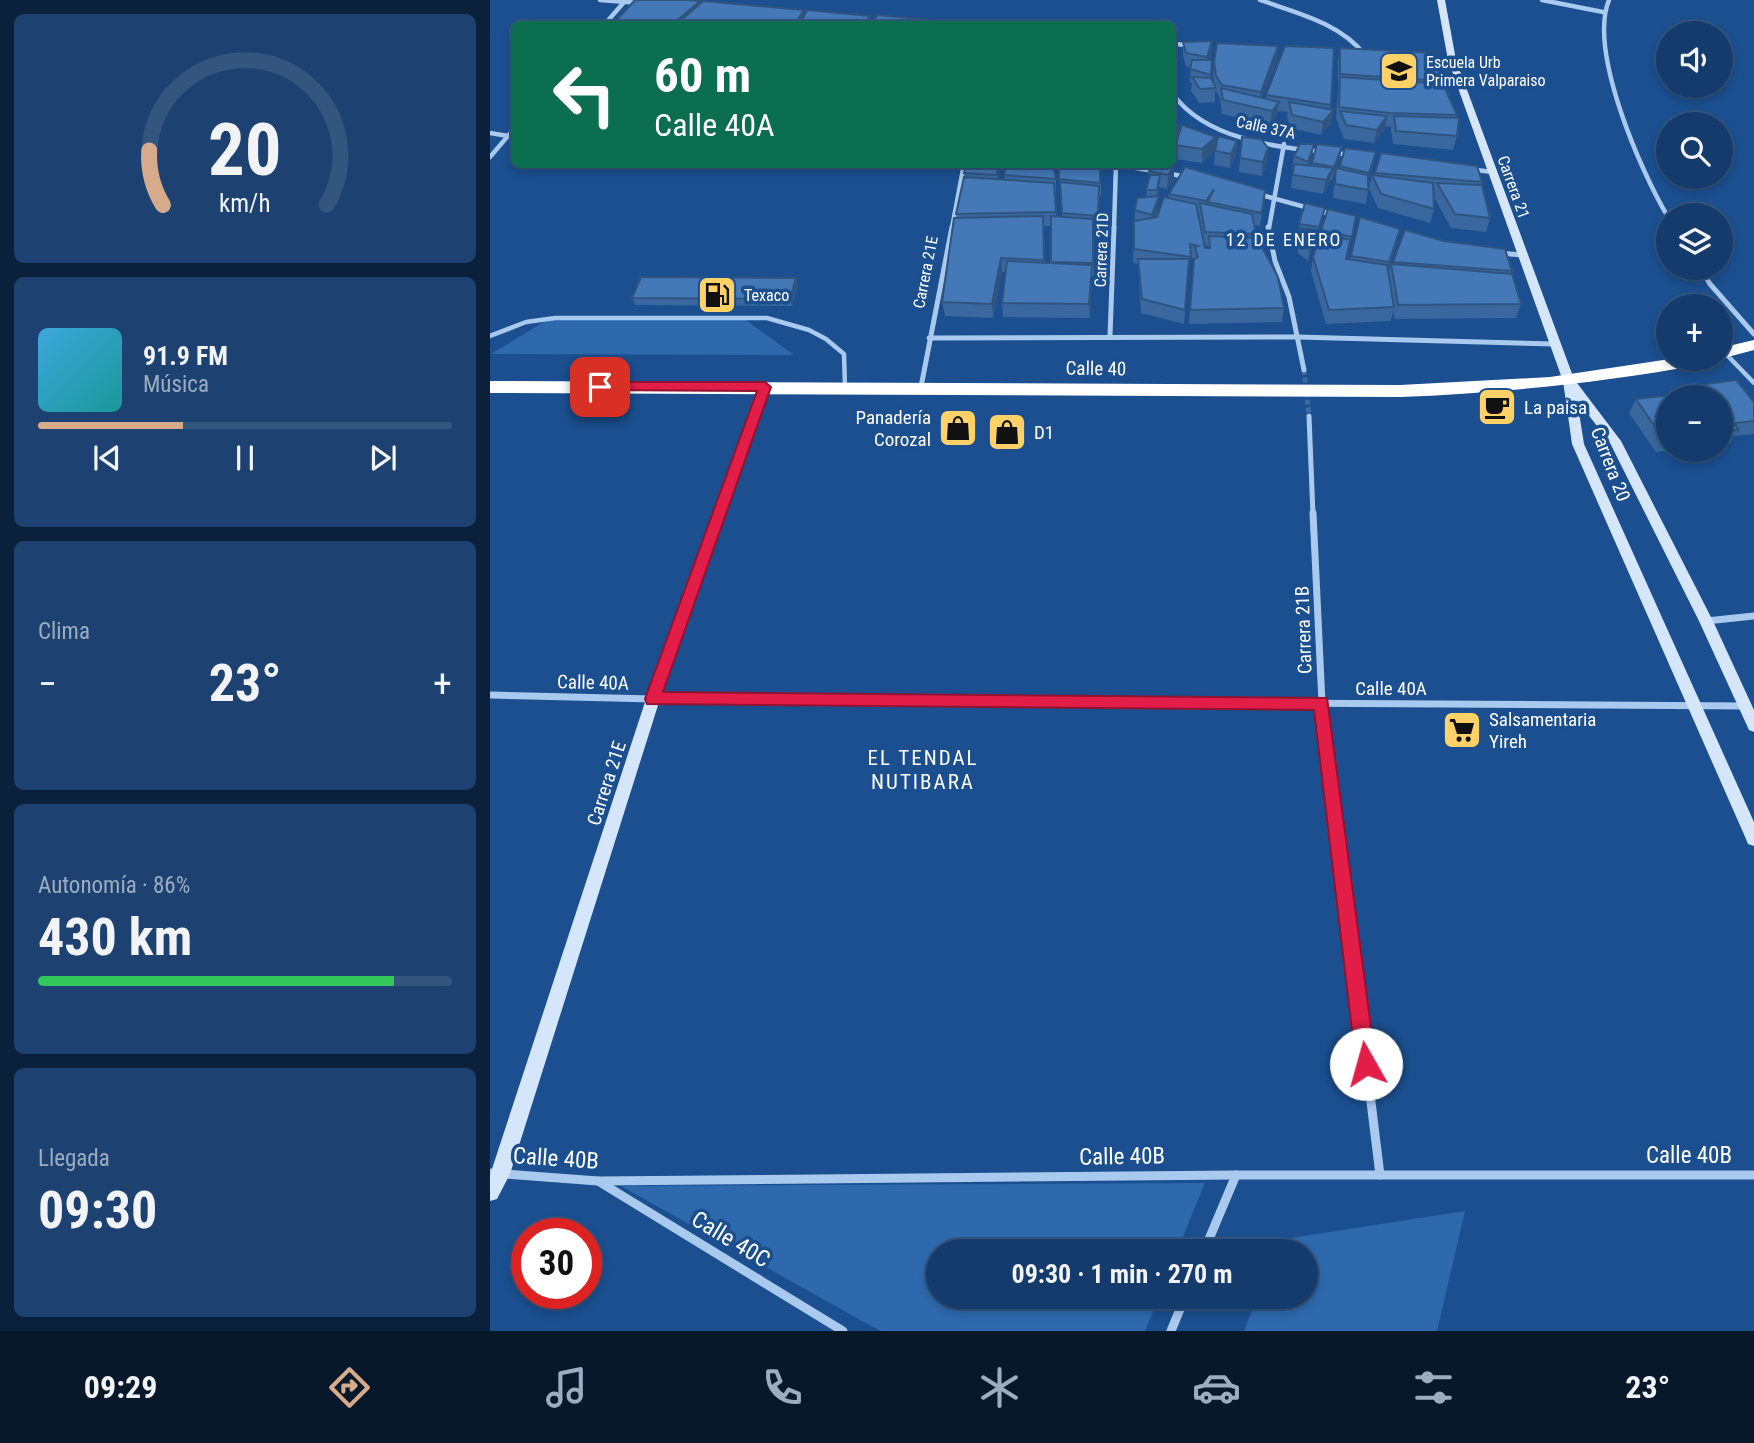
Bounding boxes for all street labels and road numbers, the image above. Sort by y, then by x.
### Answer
street label: Calle 37A [1234,112,1297,143]
street label: Carrera 21 [1493,153,1534,221]
street label: Carrera 21D [1091,212,1112,288]
street label: Carrera 21E [909,234,942,310]
street label: Calle 40 [1065,356,1126,381]
street label: Carrera 20 [1586,424,1635,505]
street label: Carrera 21B [1290,586,1317,674]
street label: Calle 40A [557,670,629,695]
street label: Calle 40A [1355,677,1427,700]
street label: Carrera 21E [582,738,631,828]
street label: Calle 40B [512,1142,600,1175]
street label: Calle 40B [1079,1142,1165,1171]
street label: Calle 40B [1646,1142,1732,1169]
street label: Calle 40C [687,1206,775,1273]

